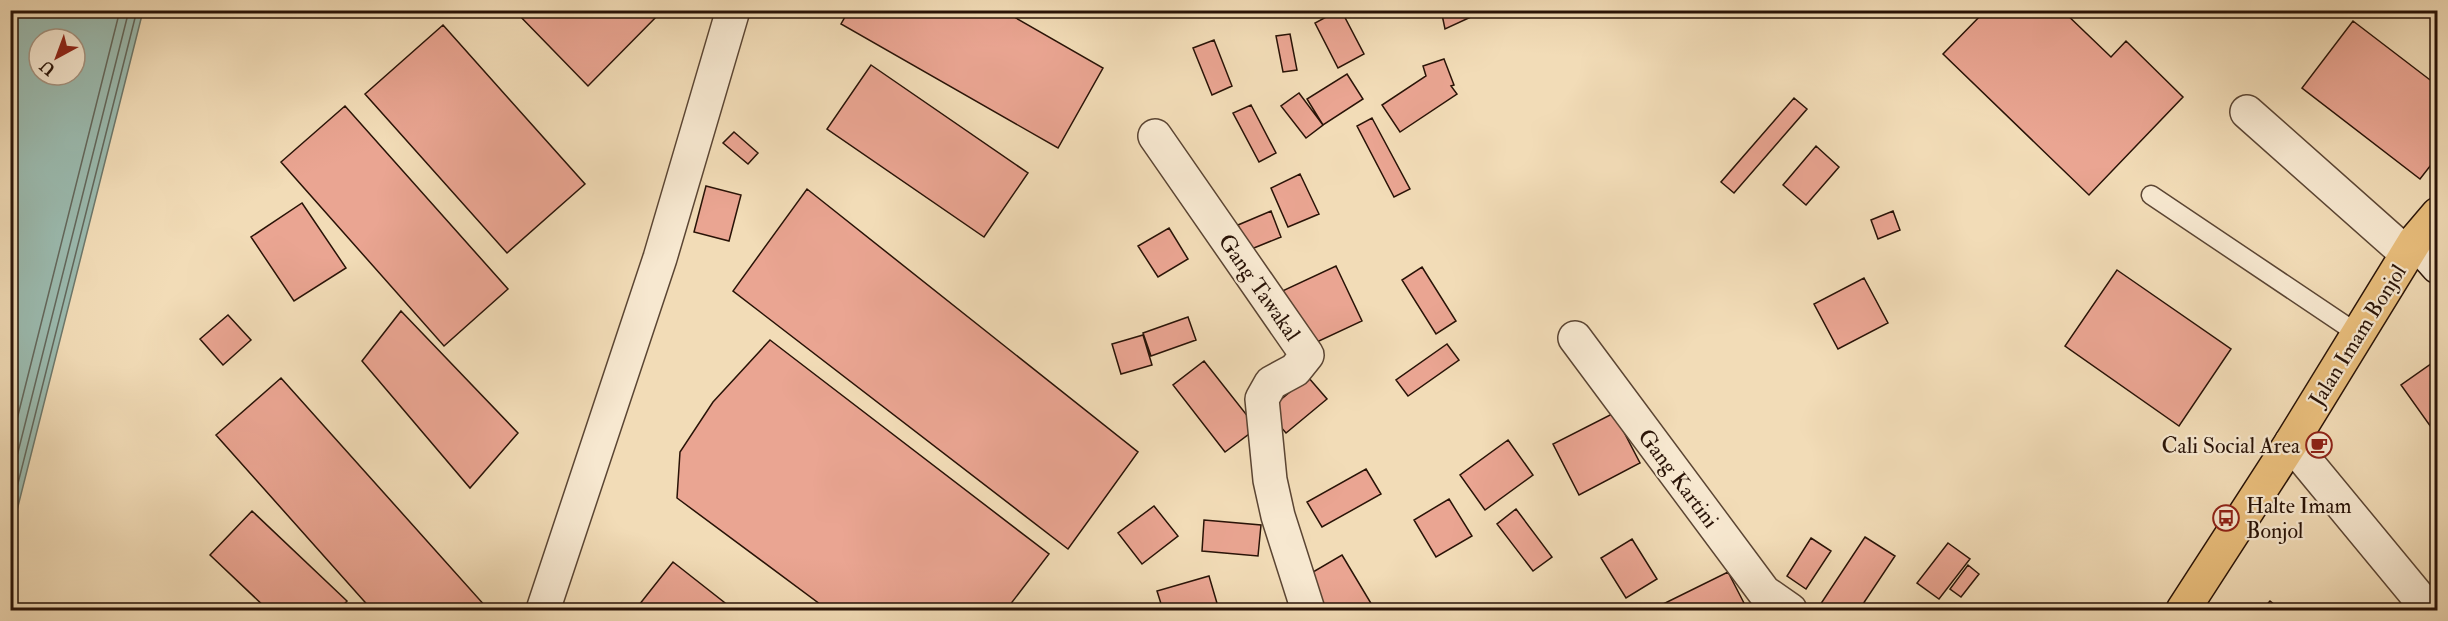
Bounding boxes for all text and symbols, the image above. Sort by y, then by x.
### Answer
north arrow [27,27,87,87]
text: U [36,55,59,80]
street label: Gang Tawakal [1212,229,1307,347]
street label: Jalan Imam Bonjol [2302,259,2413,413]
street label: Gang Kartini [1632,423,1725,534]
cafe icon: Cali Social Area [2304,430,2334,460]
place label: Cali Social Area [2162,432,2301,460]
place label: Halte Imam Bonjol [2246,492,2352,545]
bus stop icon: Halte Imam Bonjol [2211,503,2241,533]

